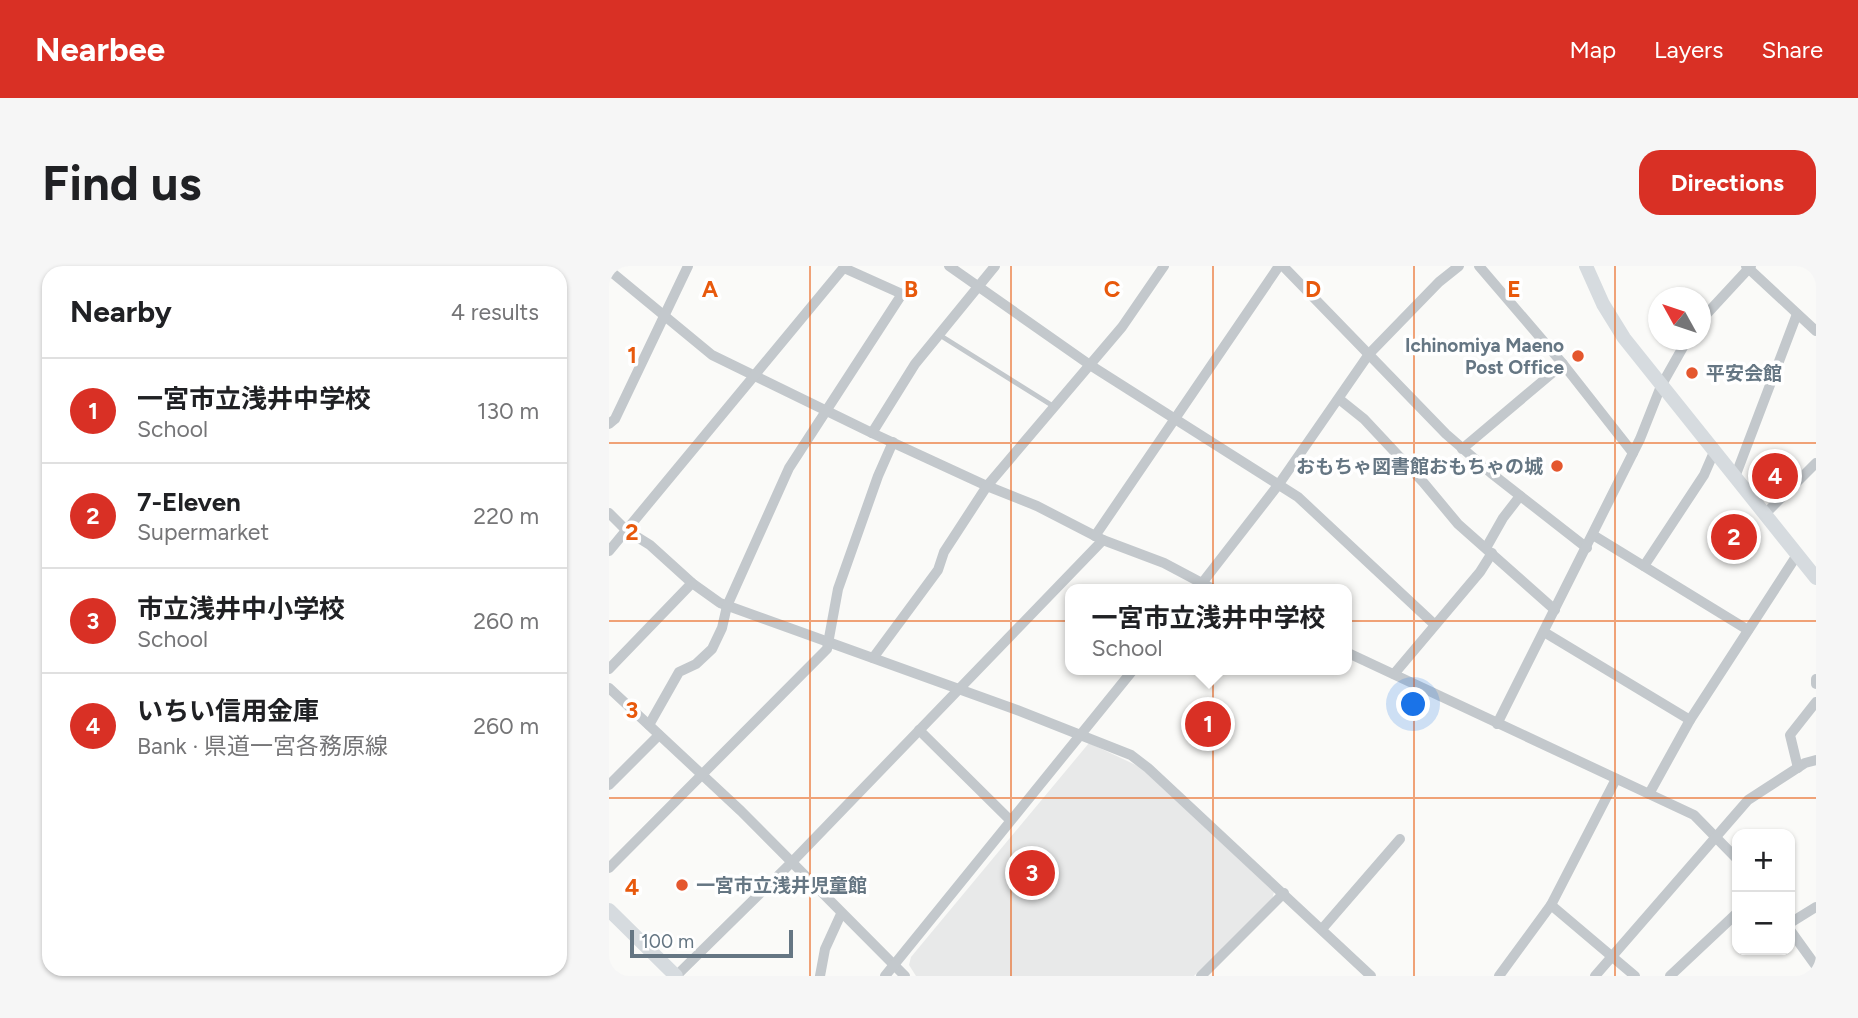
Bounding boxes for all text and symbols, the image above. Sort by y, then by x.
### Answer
text: Nearbee [35,30,165,69]
text: Map [1569,35,1616,64]
text: Layers [1654,35,1723,64]
text: Share [1761,35,1823,64]
button: Directions [1639,150,1816,215]
text: Find us [42,153,201,212]
text: A [702,275,719,303]
text: B [904,275,918,303]
text: C [1104,275,1121,303]
text: D [1305,275,1321,303]
text: E [1507,275,1521,303]
north arrow [1648,287,1711,350]
text: Nearby [70,293,172,330]
text: 4 results [451,298,539,326]
place label: Ichinomiya Maeno Post Office [1405,334,1564,379]
text: 1 [627,341,637,369]
marker: Ichinomiya Maeno Post Office [1570,348,1586,364]
place label: 平安会館 [1706,362,1782,385]
marker: 平安会館 [1684,365,1700,381]
text: 一宮市立浅井中学校 [137,383,371,415]
text: 1 [88,397,98,425]
text: 130 m [477,397,539,425]
text: School [137,415,208,443]
pin: 4 [1752,450,1798,502]
place label: おもちゃ図書館おもちゃの城 [1296,455,1543,478]
marker: おもちゃ図書館おもちゃの城 [1549,458,1565,474]
text: 7-Eleven [137,486,241,518]
text: 2 [86,502,100,530]
text: 220 m [473,502,539,530]
pin: 2 [1711,511,1757,563]
text: Supermarket [137,518,269,546]
text: 2 [625,518,639,546]
popup [1065,584,1352,675]
text: 市立浅井中小学校 [137,593,345,625]
text: 一宮市立浅井中学校 [1091,602,1326,634]
text: 3 [87,607,99,635]
text: 260 m [473,607,539,635]
text: School [137,625,208,653]
text: School [1091,634,1163,662]
your location [1396,687,1430,721]
text: いちい信用金庫 [137,695,319,727]
text: 3 [626,696,638,724]
pin: 1 [1185,698,1231,750]
text: 4 [86,712,100,740]
text: 260 m [473,712,539,740]
text: Bank · 県道一宮各務原線 [137,732,388,760]
map controls [1732,829,1795,955]
button: + [1732,829,1795,892]
pin: 3 [1009,847,1055,899]
text: 4 [625,873,639,901]
place label: 一宮市立浅井児童館 [696,874,867,897]
marker: 一宮市立浅井児童館 [674,877,690,893]
button: − [1732,892,1795,955]
scale bar [630,927,793,959]
text: 100 m [641,930,694,953]

